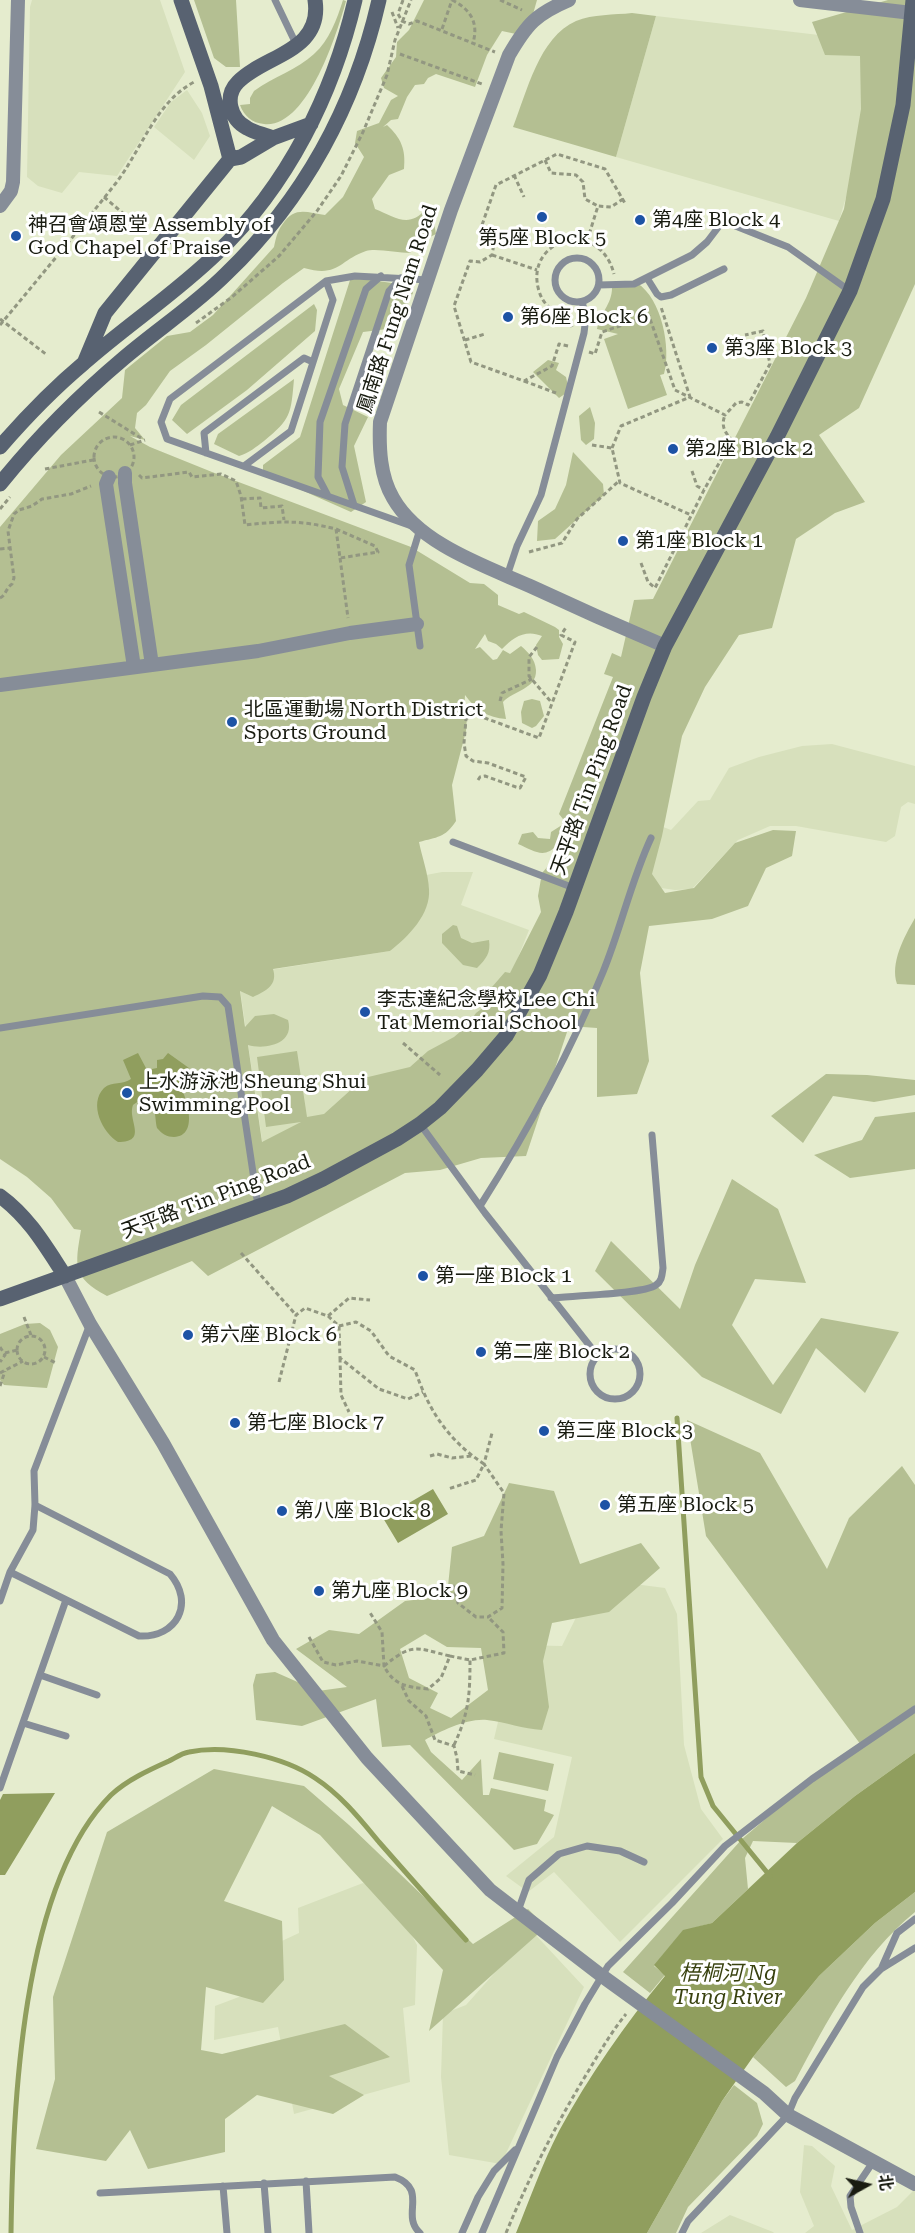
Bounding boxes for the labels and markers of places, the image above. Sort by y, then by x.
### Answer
place label: 第4座 Block 4 [652,208,780,232]
marker: 第5座 Block 5 [535,210,549,224]
place label: 神召會頌恩堂 Assembly of God Chapel of Praise [28,213,271,260]
marker: 第4座 Block 4 [633,213,647,227]
place label: 第5座 Block 5 [478,226,606,250]
marker: 神召會頌恩堂 Assembly of God Chapel of Praise [9,229,23,243]
place label: 第6座 Block 6 [520,305,648,329]
marker: 第6座 Block 6 [501,310,515,324]
place label: 第3座 Block 3 [724,336,852,360]
marker: 第3座 Block 3 [705,341,719,355]
place label: 第2座 Block 2 [685,437,813,461]
marker: 第2座 Block 2 [666,442,680,456]
place label: 第1座 Block 1 [635,529,763,553]
marker: 第1座 Block 1 [616,534,630,548]
place label: 北區運動場 North District Sports Ground [244,698,483,745]
marker: 北區運動場 North District Sports Ground [225,715,239,729]
place label: 李志達紀念學校 Lee Chi Tat Memorial School [377,988,595,1035]
marker: 李志達紀念學校 Lee Chi Tat Memorial School [358,1005,372,1019]
place label: 上水游泳池 Sheung Shui Swimming Pool [139,1070,366,1117]
marker: 上水游泳池 Sheung Shui Swimming Pool [120,1086,134,1100]
place label: 第一座 Block 1 [435,1264,572,1288]
marker: 第一座 Block 1 [416,1269,430,1283]
place label: 第六座 Block 6 [200,1323,337,1347]
marker: 第六座 Block 6 [181,1328,195,1342]
place label: 第二座 Block 2 [493,1340,630,1364]
marker: 第二座 Block 2 [474,1345,488,1359]
place label: 第七座 Block 7 [247,1411,384,1435]
marker: 第七座 Block 7 [228,1416,242,1430]
place label: 第三座 Block 3 [556,1419,693,1443]
marker: 第三座 Block 3 [537,1424,551,1438]
place label: 第五座 Block 5 [617,1493,754,1517]
marker: 第五座 Block 5 [598,1498,612,1512]
place label: 第八座 Block 8 [294,1499,431,1523]
marker: 第八座 Block 8 [275,1504,289,1518]
place label: 第九座 Block 9 [331,1579,468,1603]
marker: 第九座 Block 9 [312,1584,326,1598]

